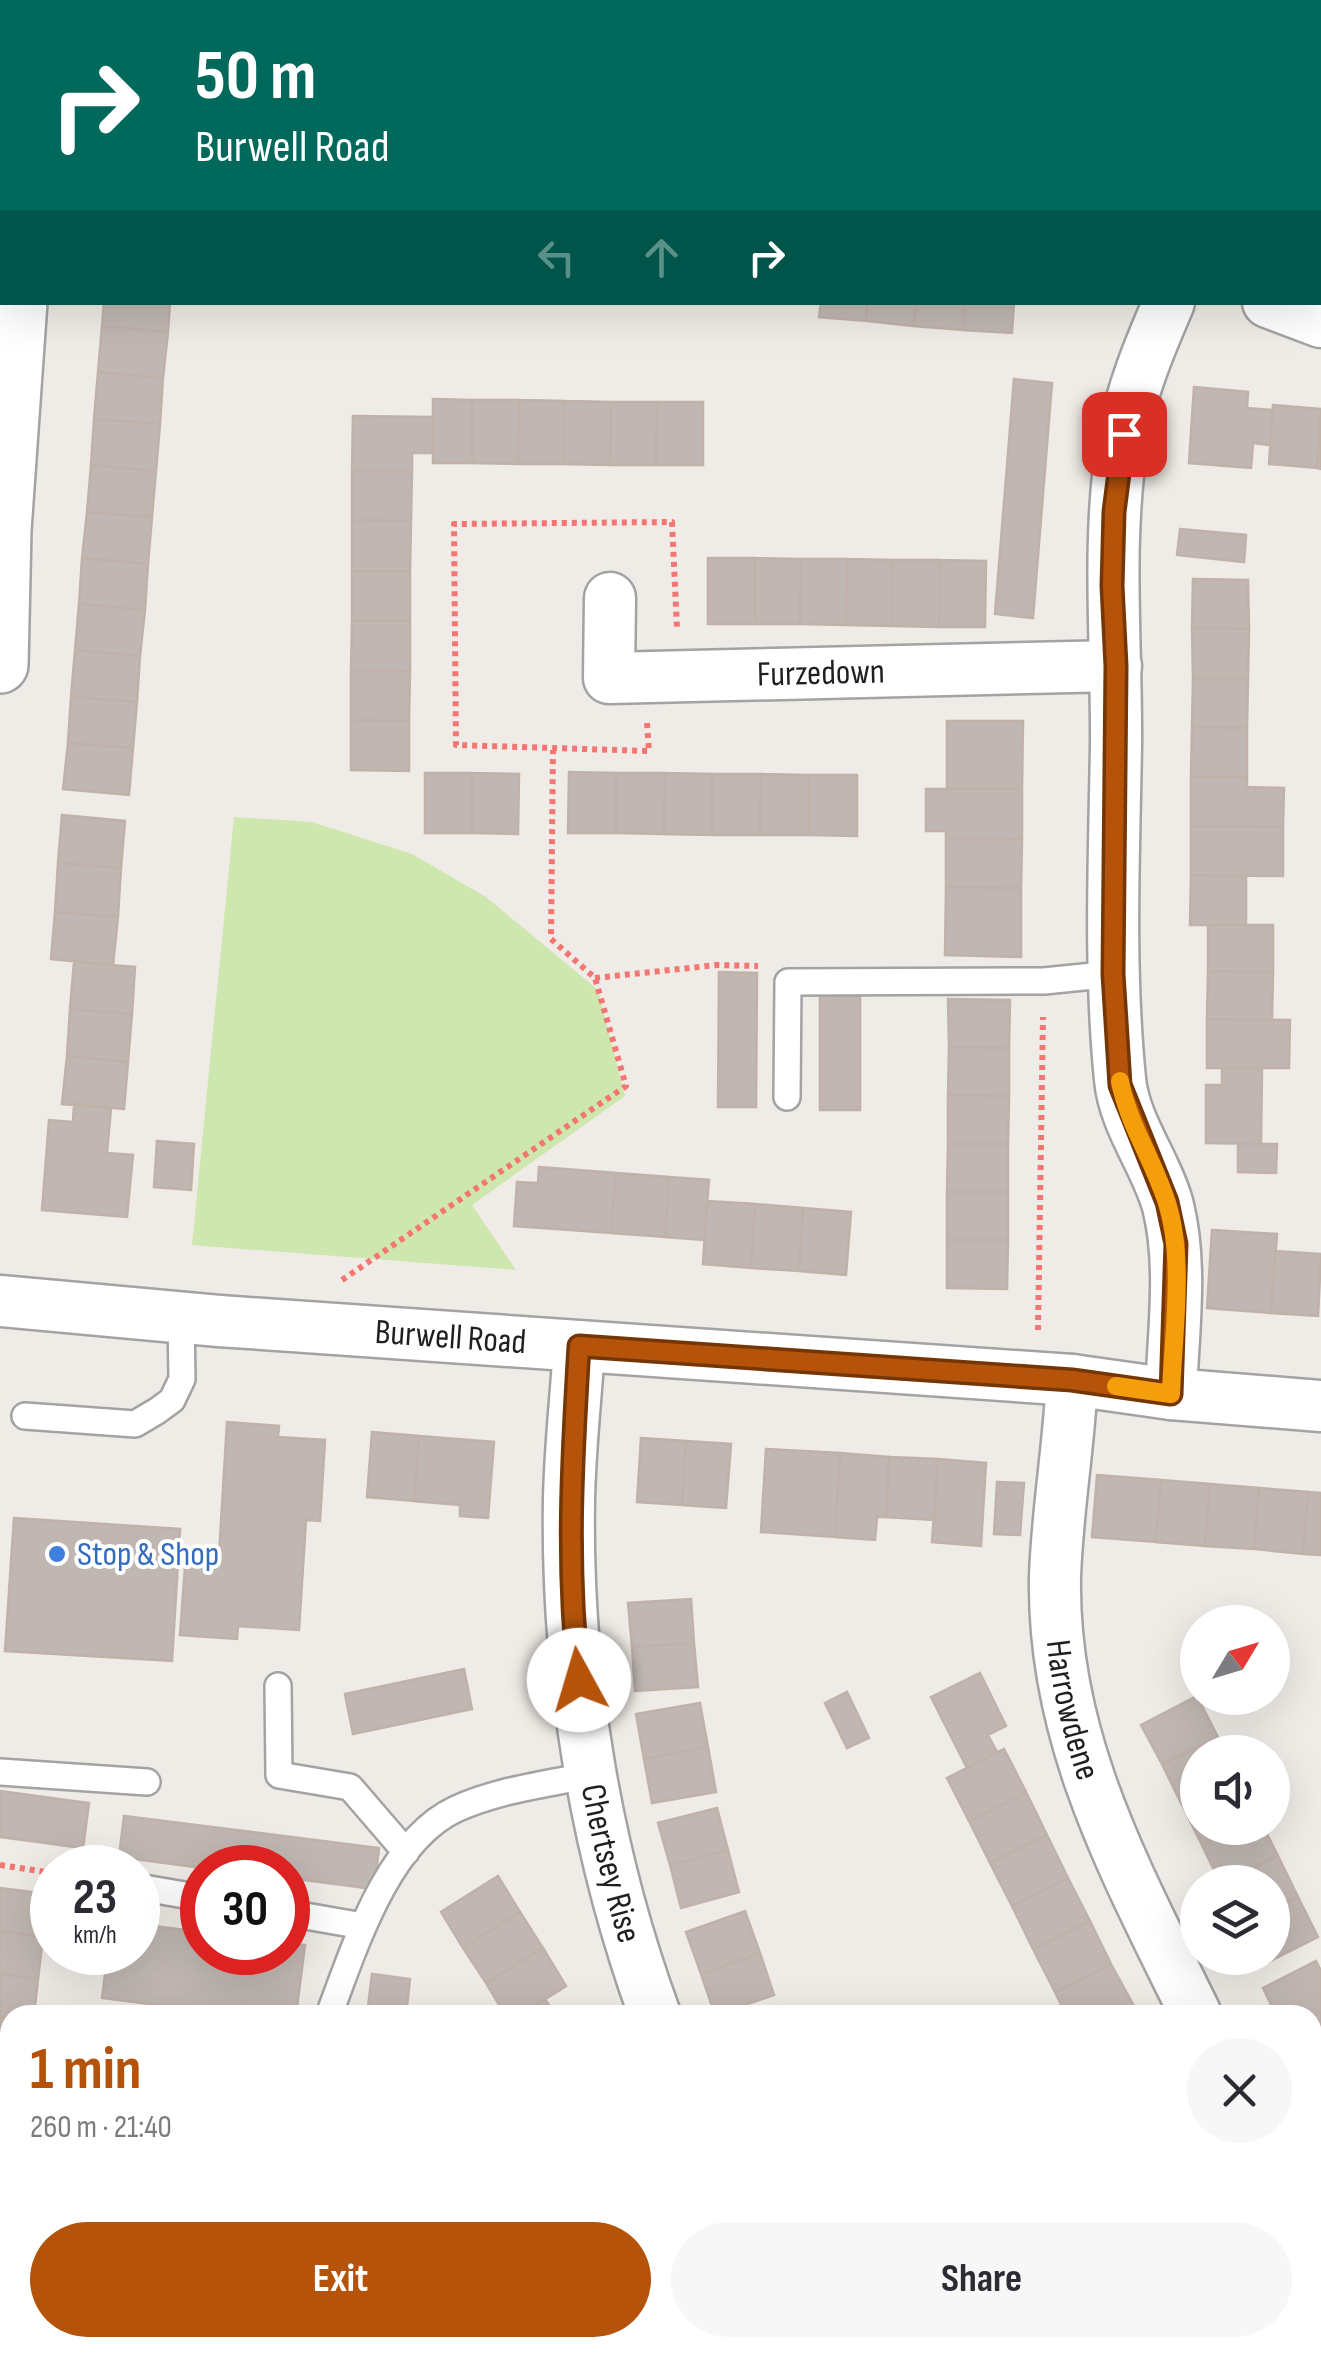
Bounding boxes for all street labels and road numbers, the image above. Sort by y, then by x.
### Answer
street label: Furzedown [757,650,885,696]
street label: Burwell Road [374,1310,528,1364]
street label: Harrowdene [1036,1637,1110,1785]
street label: Chertsey Rise [571,1780,651,1948]

